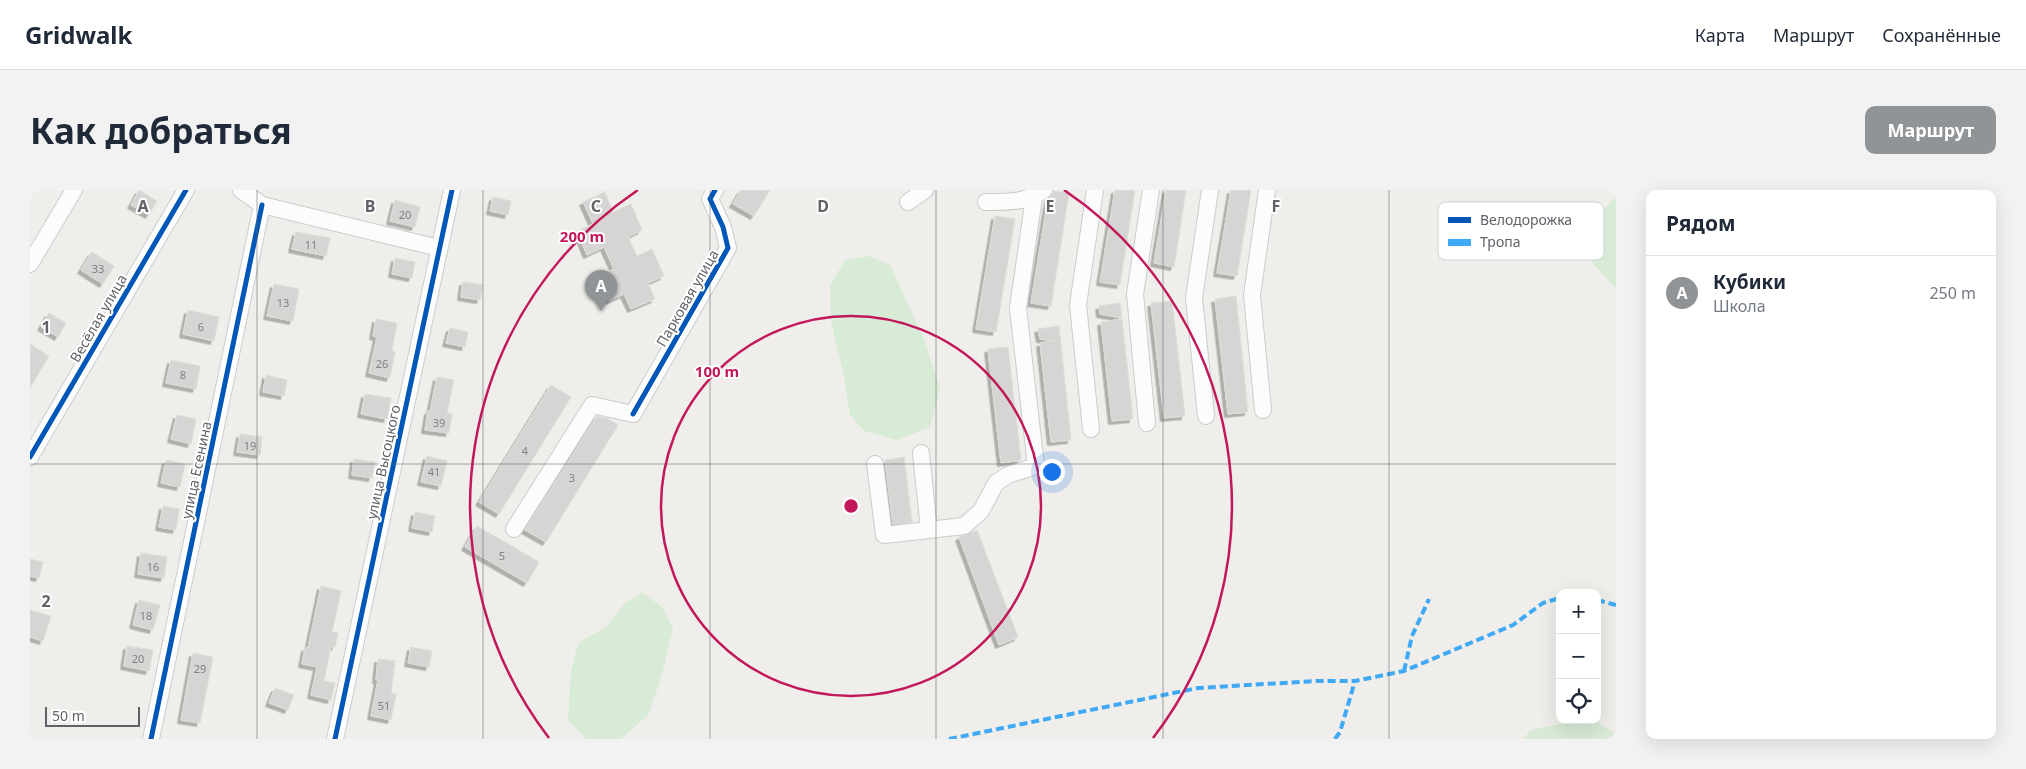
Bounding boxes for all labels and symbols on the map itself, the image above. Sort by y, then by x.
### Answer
text: A [137,195,149,217]
text: B [365,195,375,217]
text: C [591,195,601,217]
text: D [817,195,829,217]
text: E [1046,195,1055,217]
text: F [1272,195,1280,217]
legend [1438,202,1604,260]
house number: 20 [399,207,411,222]
text: Велодорожка [1480,210,1572,229]
text: 200 m [560,226,604,246]
text: Тропа [1480,232,1520,251]
house number: 11 [305,237,317,252]
street label: Парковая улица [651,246,723,350]
house number: 33 [92,261,104,276]
pin: A [585,270,617,311]
street label: Весёлая улица [65,271,131,365]
house number: 13 [277,295,289,310]
text: 1 [41,316,51,338]
house number: 6 [198,319,204,334]
house number: 26 [376,356,388,371]
text: 100 m [695,361,739,381]
house number: 8 [180,367,186,382]
street label: улица Высоцкого [362,403,404,521]
house number: 39 [433,415,445,430]
street label: улица Есенина [176,419,216,521]
house number: 19 [244,438,256,453]
house number: 4 [522,443,529,458]
your location [1039,459,1065,485]
house number: 41 [428,464,440,479]
house number: 3 [569,470,575,485]
centre of rings [842,497,860,515]
house number: 5 [499,548,505,563]
house number: 16 [147,559,159,574]
text: 2 [41,590,51,612]
house number: 18 [140,608,152,623]
house number: 20 [132,651,144,666]
house number: 29 [194,661,206,676]
house number: 51 [378,698,390,713]
scale bar [45,704,140,727]

